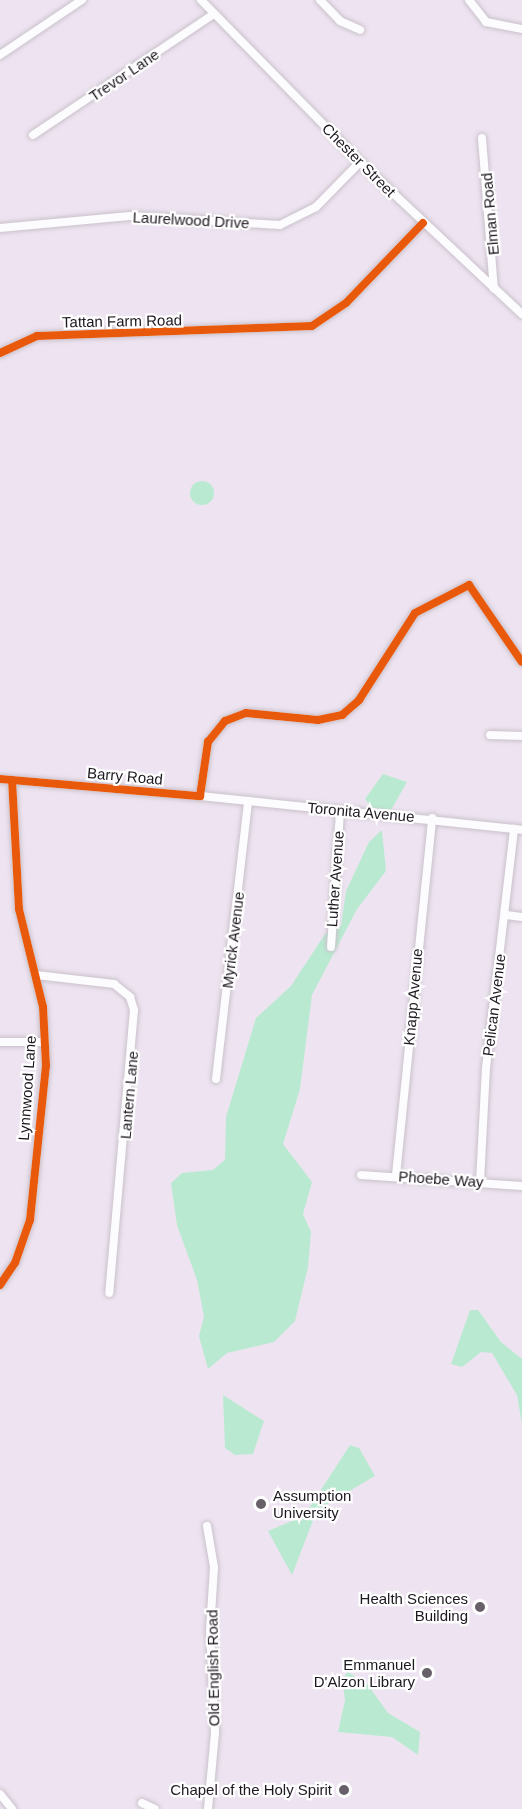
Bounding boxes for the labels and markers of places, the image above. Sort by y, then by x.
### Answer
place label: Assumption University [273,1486,351,1521]
marker: Assumption University [254,1497,268,1511]
place label: Health Sciences Building [360,1589,468,1624]
marker: Health Sciences Building [473,1600,487,1614]
place label: Emmanuel D'Alzon Library [314,1655,415,1690]
marker: Emmanuel D'Alzon Library [420,1666,434,1680]
place label: Chapel of the Holy Spirit [170,1781,332,1799]
marker: Chapel of the Holy Spirit [337,1783,351,1797]

